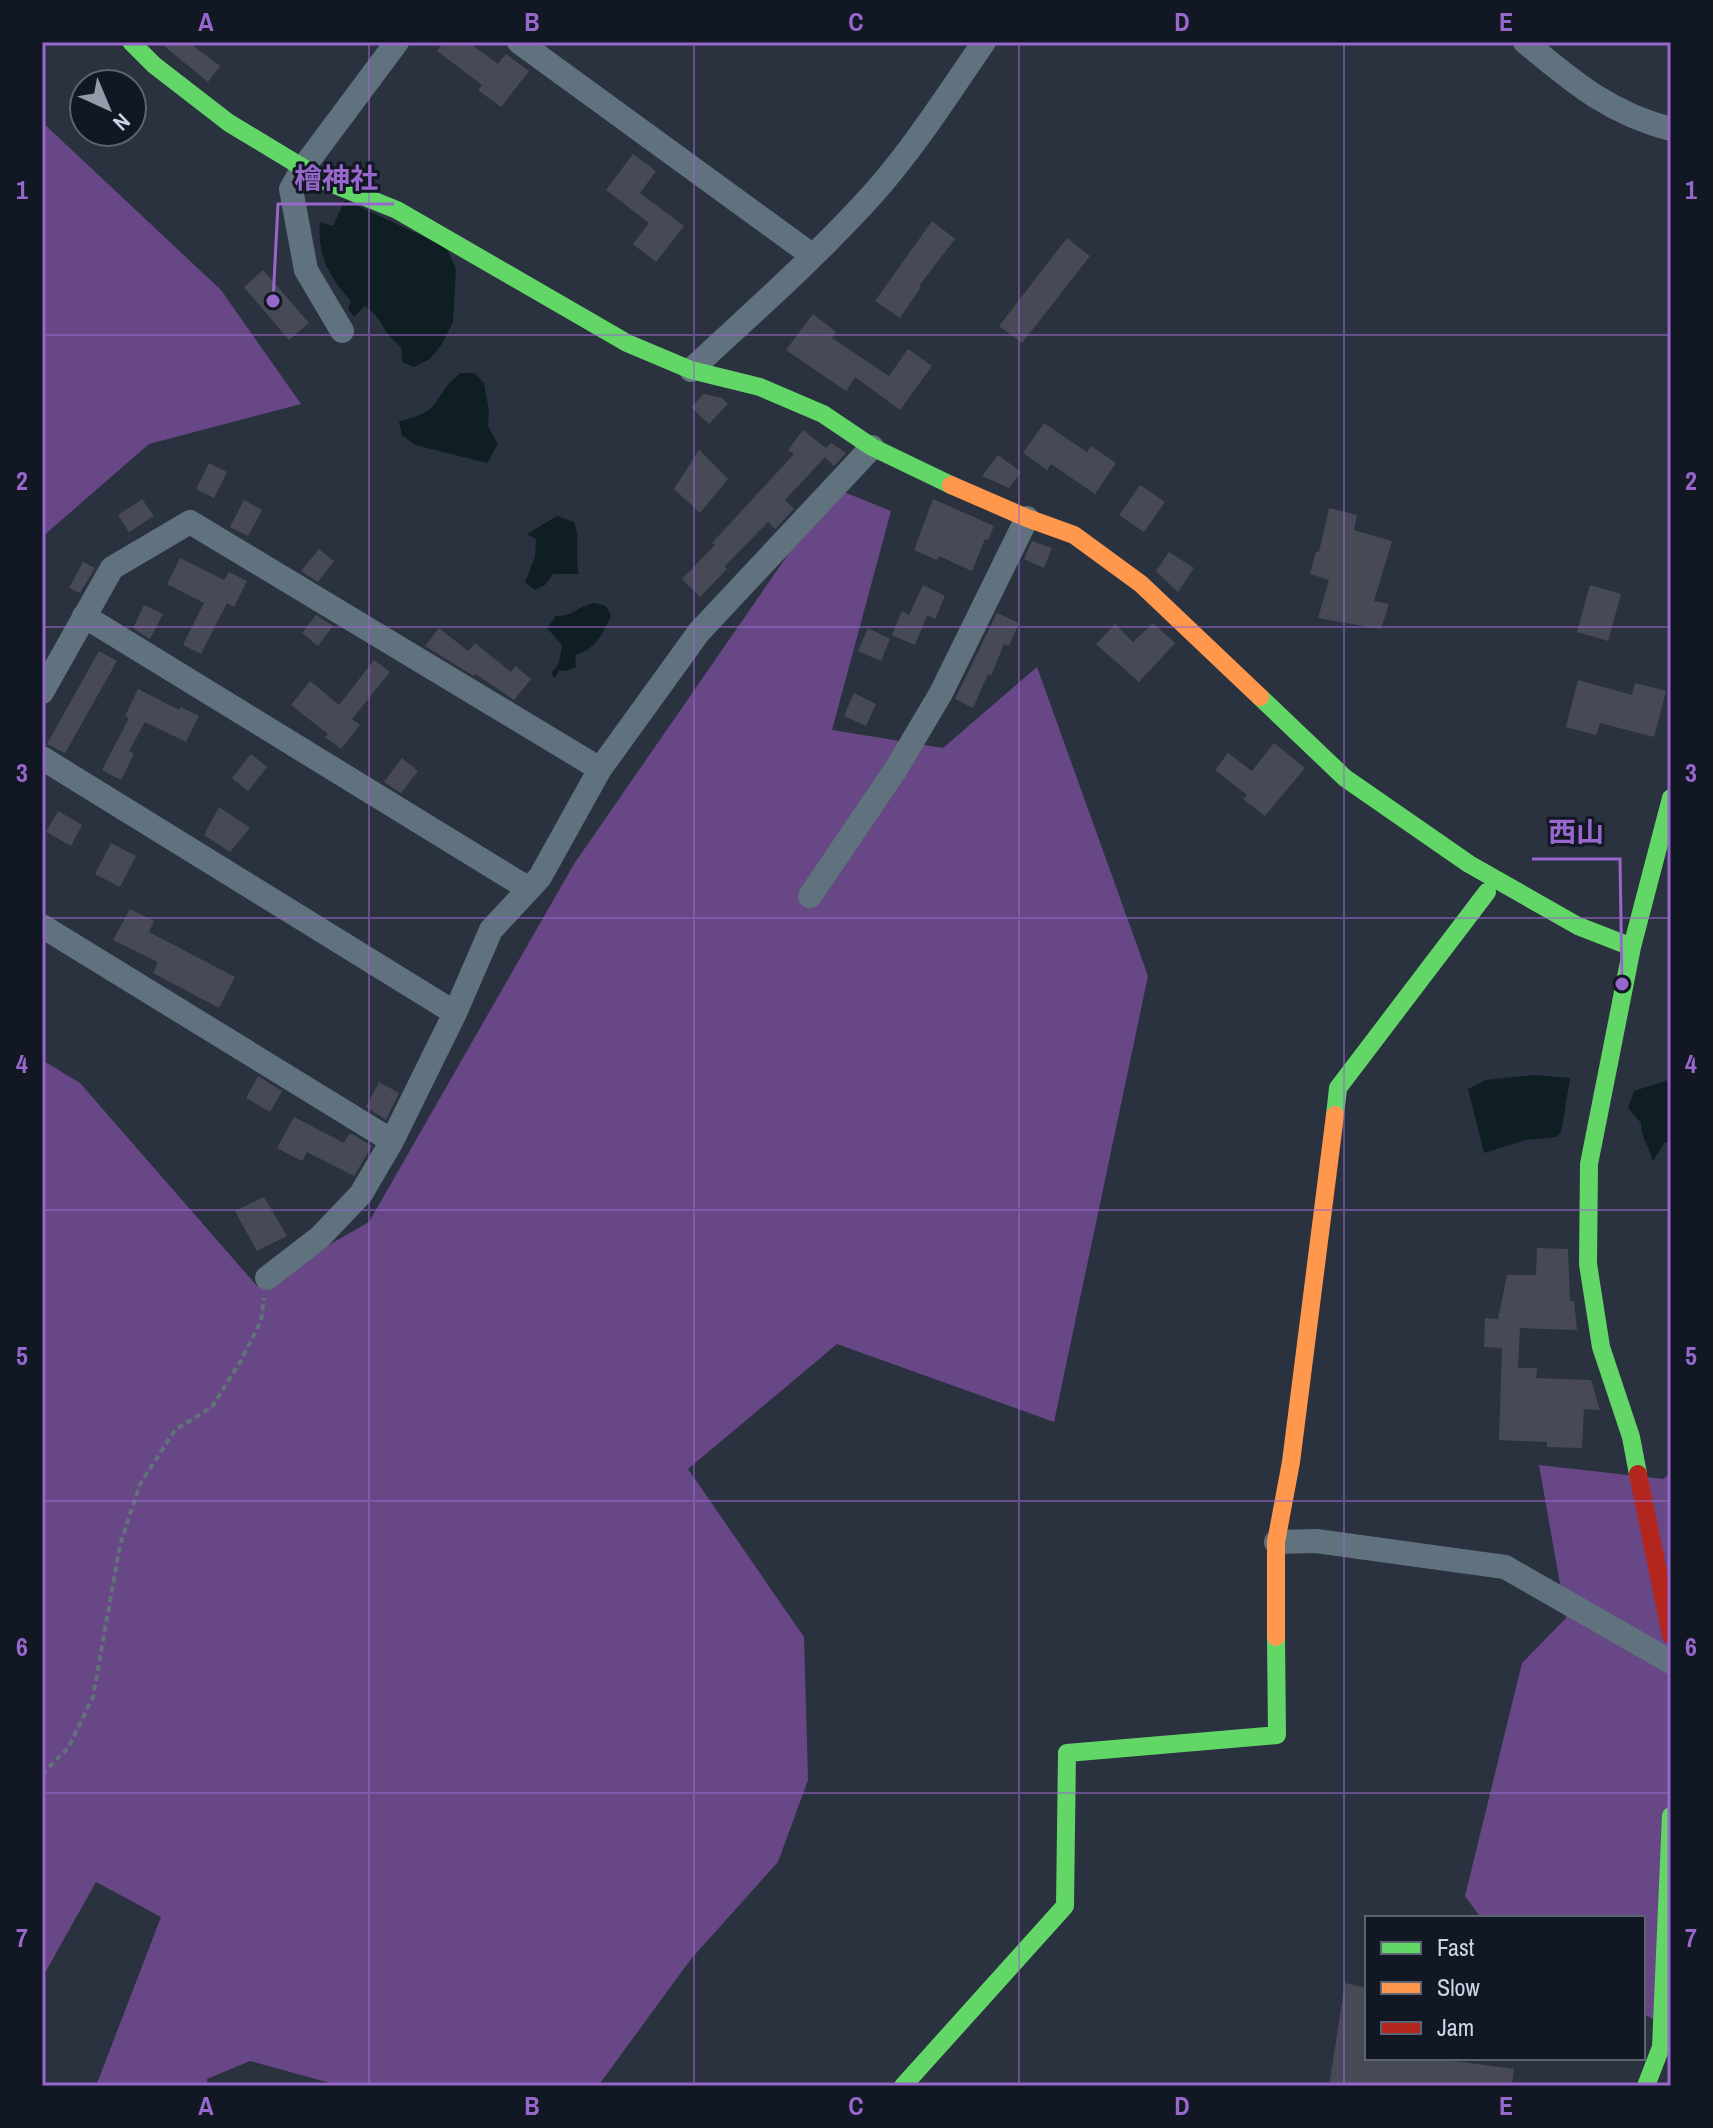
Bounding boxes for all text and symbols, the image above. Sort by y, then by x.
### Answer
text: A [198,4,214,39]
text: B [524,4,540,39]
text: C [848,4,864,39]
text: D [1174,4,1190,39]
text: E [1499,4,1513,39]
north arrow [68,68,148,148]
text: N [107,107,137,138]
callout: 檜神社 [278,152,394,204]
text: 檜神社 [294,159,378,197]
text: 1 [16,172,28,207]
text: 1 [1685,172,1697,207]
text: 2 [16,463,28,498]
text: 2 [1685,463,1697,498]
text: 3 [16,755,28,790]
text: 3 [1685,755,1697,790]
callout: 西山 [1532,807,1620,859]
text: 西山 [1548,813,1604,851]
text: 4 [16,1046,28,1081]
text: 4 [1685,1046,1697,1081]
text: 5 [16,1338,28,1373]
text: 5 [1685,1338,1697,1373]
text: 6 [16,1629,28,1664]
text: 6 [1685,1629,1697,1664]
legend [1365,1916,1645,2060]
text: 7 [16,1920,28,1955]
text: 7 [1685,1920,1697,1955]
text: Fast [1437,1931,1475,1963]
text: Slow [1437,1971,1480,2003]
text: Jam [1437,2011,1474,2043]
text: A [198,2088,214,2123]
text: B [524,2088,540,2123]
text: C [848,2088,864,2123]
text: D [1174,2088,1190,2123]
text: E [1499,2088,1513,2123]

